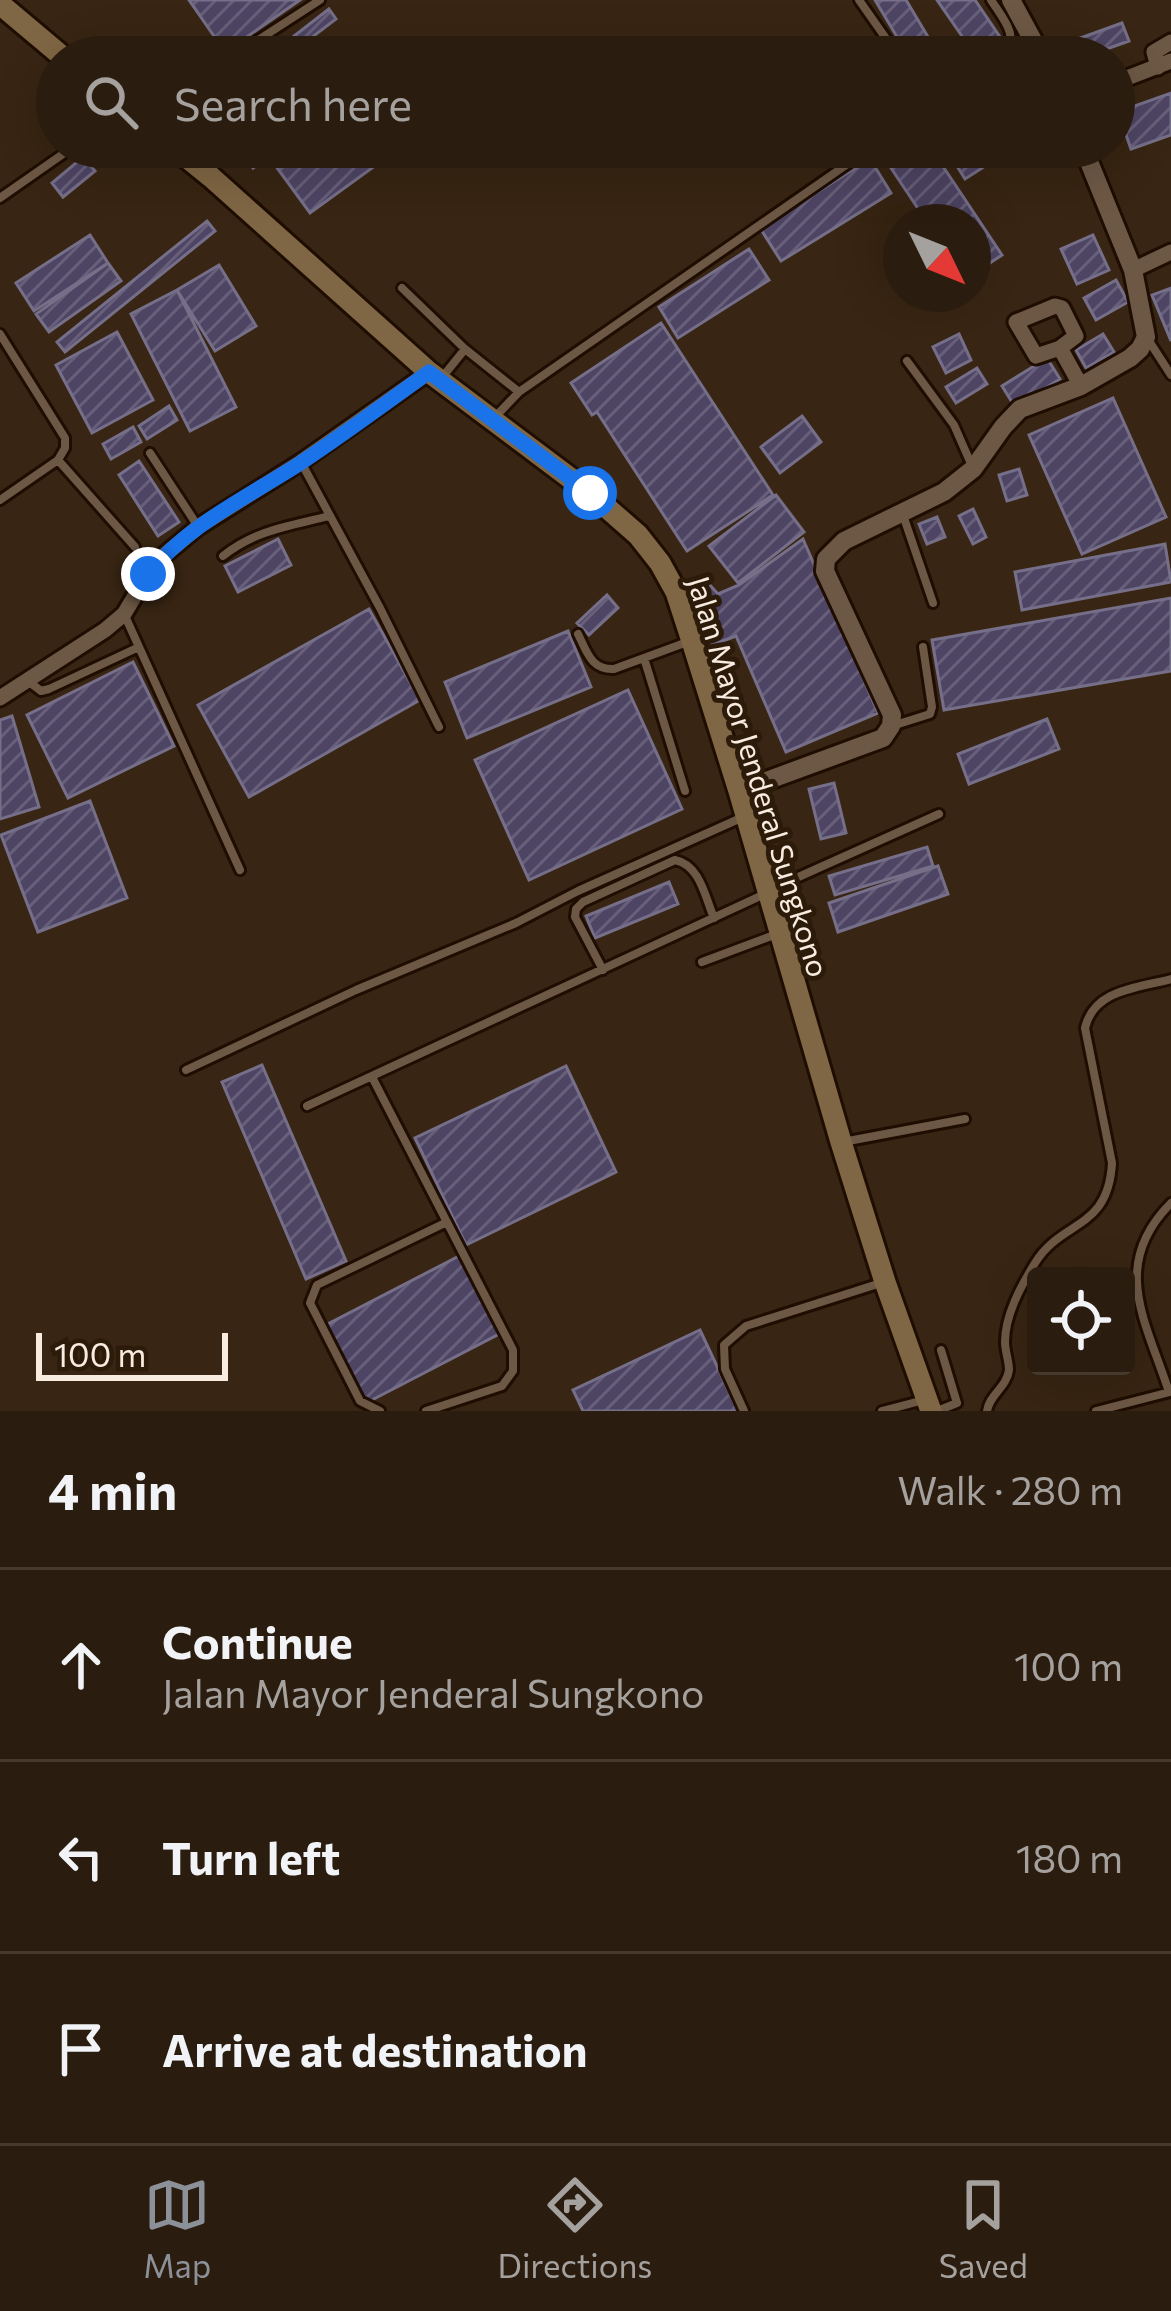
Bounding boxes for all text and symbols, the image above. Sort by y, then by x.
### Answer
search box [36,36,1135,168]
icon: search [78,69,144,135]
text: Search here [174,75,412,130]
north arrow [883,204,991,312]
route start [563,466,617,520]
route end [121,547,175,601]
street label: Jalan Mayor Jenderal Sungkono [681,571,839,981]
map controls [1027,1267,1135,1375]
button: locate [1027,1267,1135,1375]
scale bar [36,1327,228,1380]
text: 100 m [54,1333,146,1374]
text: 4 min [48,1458,177,1521]
text: Walk · 280 m [898,1465,1123,1513]
text: Continue [162,1613,353,1668]
icon: ahead [48,1632,114,1698]
text: 100 m [1014,1641,1123,1689]
text: Jalan Mayor Jenderal Sungkono [162,1668,704,1716]
icon: left [48,1824,114,1890]
text: Turn left [162,1829,340,1884]
text: 180 m [1016,1833,1123,1881]
icon: arrive [48,2016,114,2082]
text: Arrive at destination [162,2021,588,2076]
tab: Map [143,2172,211,2285]
tab: Directions [498,2172,652,2285]
tab: Saved [939,2172,1028,2285]

